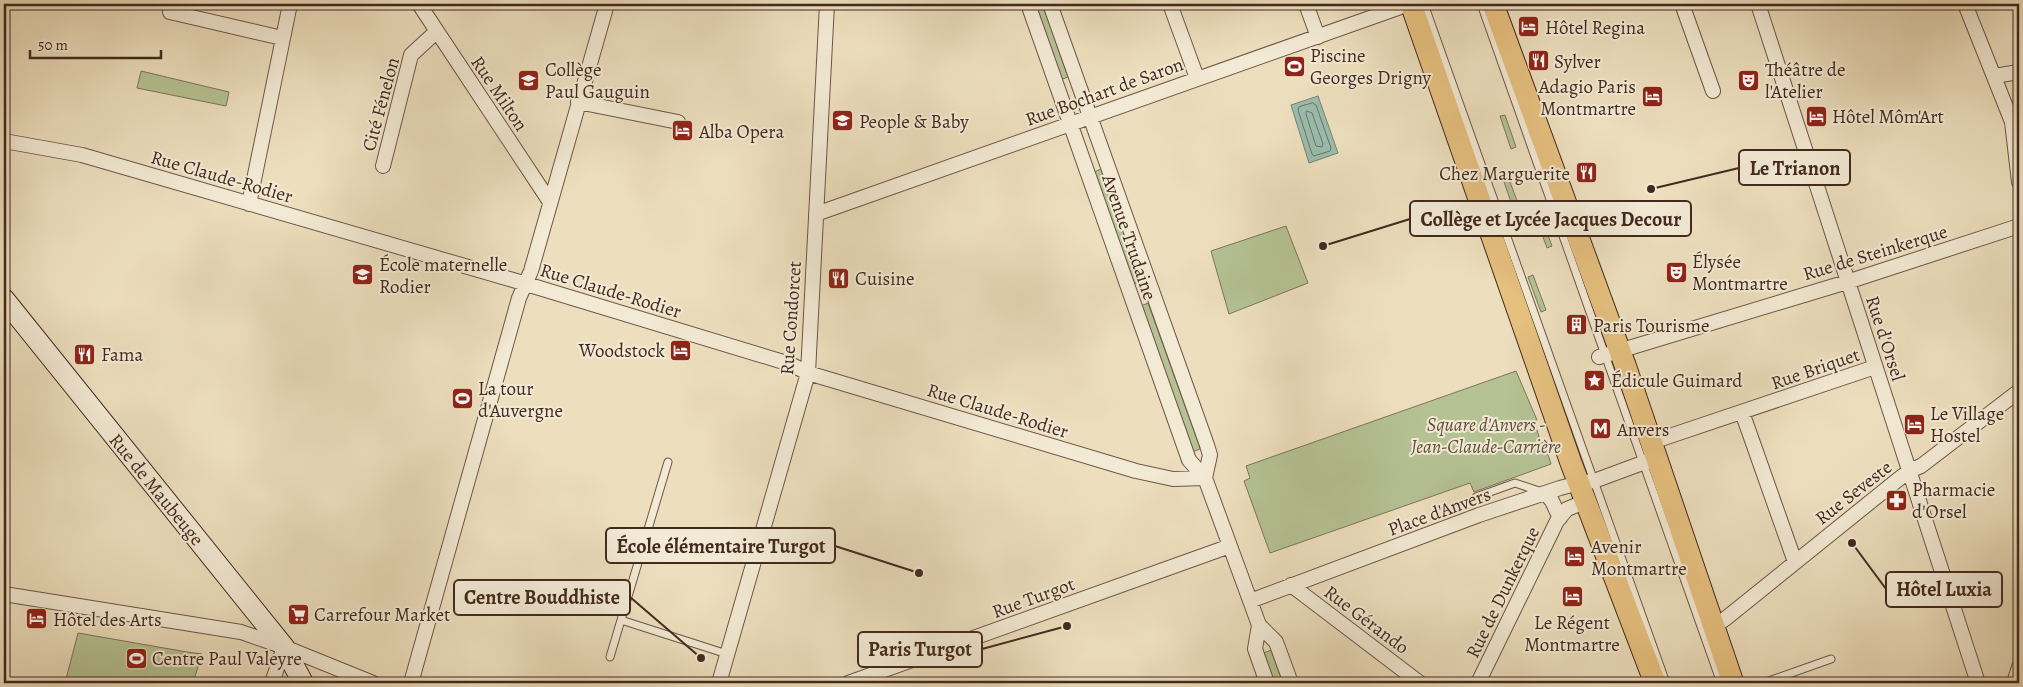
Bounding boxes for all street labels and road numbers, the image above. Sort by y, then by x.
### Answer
street label: Rue Milton [464,51,534,136]
street label: Rue Bochart de Saron [1022,51,1187,133]
street label: Cité Fénelon [356,54,406,154]
street label: Rue Claude-Rodier [148,144,296,210]
street label: Avenue Trudaine [1095,170,1163,304]
street label: Rue de Steinkerque [1800,219,1951,287]
street label: Rue Claude-Rodier [537,257,685,325]
street label: Rue Condorcet [774,260,808,376]
street label: Rue d'Orsel [1859,292,1911,385]
street label: Rue Briquet [1767,342,1863,396]
street label: Rue Claude-Rodier [924,377,1072,445]
street label: Rue de Maubeuge [103,428,210,551]
street label: Rue Seveste [1810,455,1897,531]
street label: Place d'Anvers [1384,481,1495,543]
street label: Rue de Dunkerque [1460,522,1546,663]
street label: Rue Turgot [988,571,1078,625]
street label: Rue Gérando [1318,579,1414,660]

